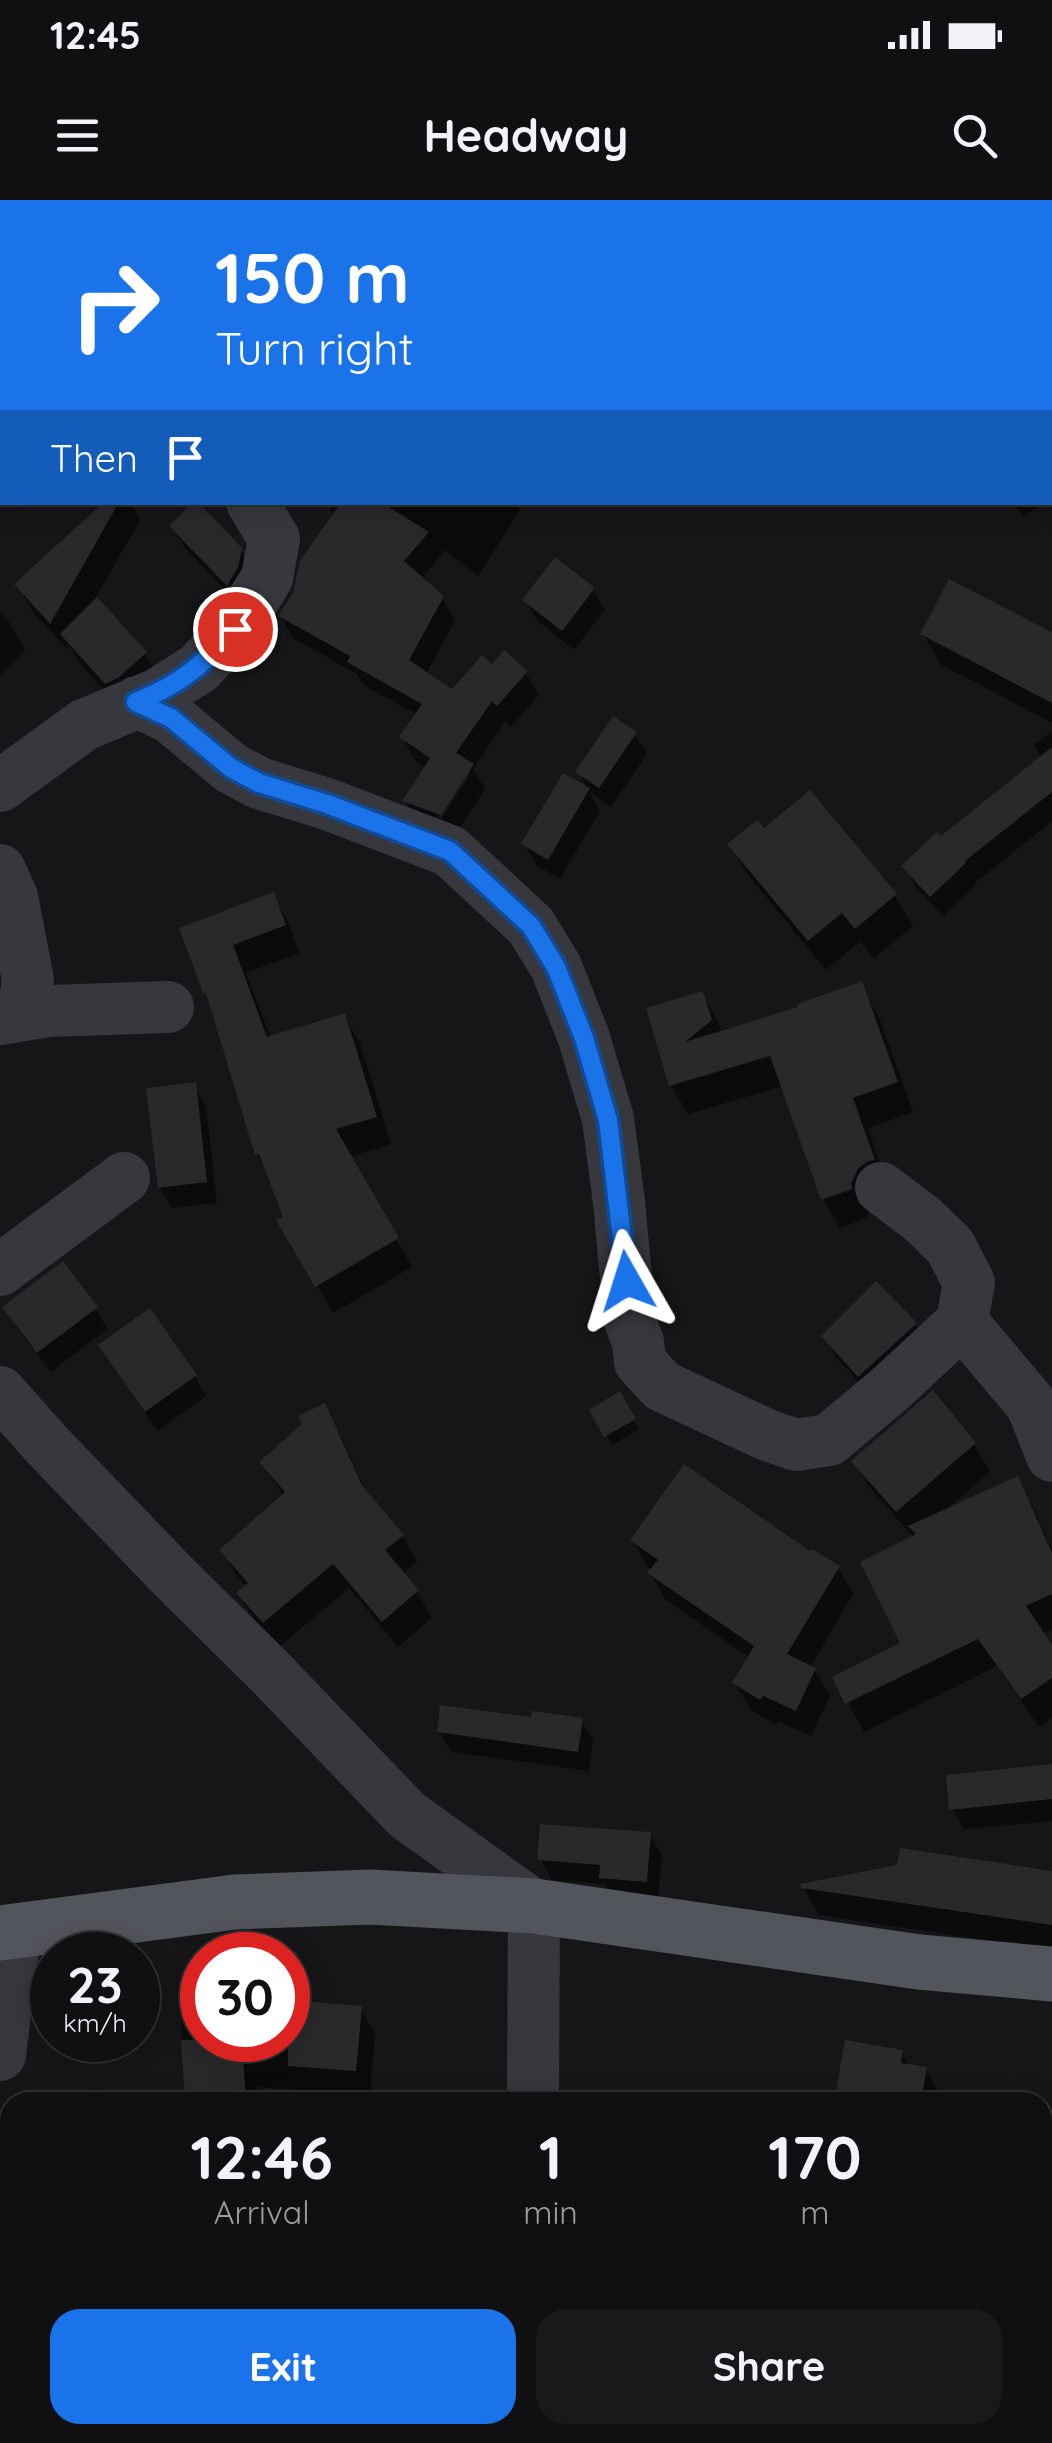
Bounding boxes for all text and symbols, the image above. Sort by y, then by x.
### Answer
text: 12:45 [50,11,141,59]
text: Headway [423,107,629,163]
icon: menu [50,108,105,163]
icon: search [947,108,1002,163]
text: 150 m [215,233,410,321]
icon: right [50,240,180,370]
text: Turn right [215,320,414,376]
icon: arrive [158,430,213,485]
text: Then [50,434,138,482]
pin [193,587,278,672]
icon: arrive [208,602,263,657]
position arrow [575,1229,679,1333]
speed limit sign: 30 [180,1932,310,2062]
text: 23 [67,1953,123,2016]
text: km/h [63,2007,127,2038]
text: 12:46 [191,2119,333,2194]
text: 1 [539,2119,562,2194]
text: 170 [768,2119,861,2194]
text: Arrival [214,2192,310,2232]
text: min [523,2192,578,2232]
text: m [800,2192,830,2232]
button: Exit [50,2309,516,2424]
button: Share [536,2309,1002,2424]

